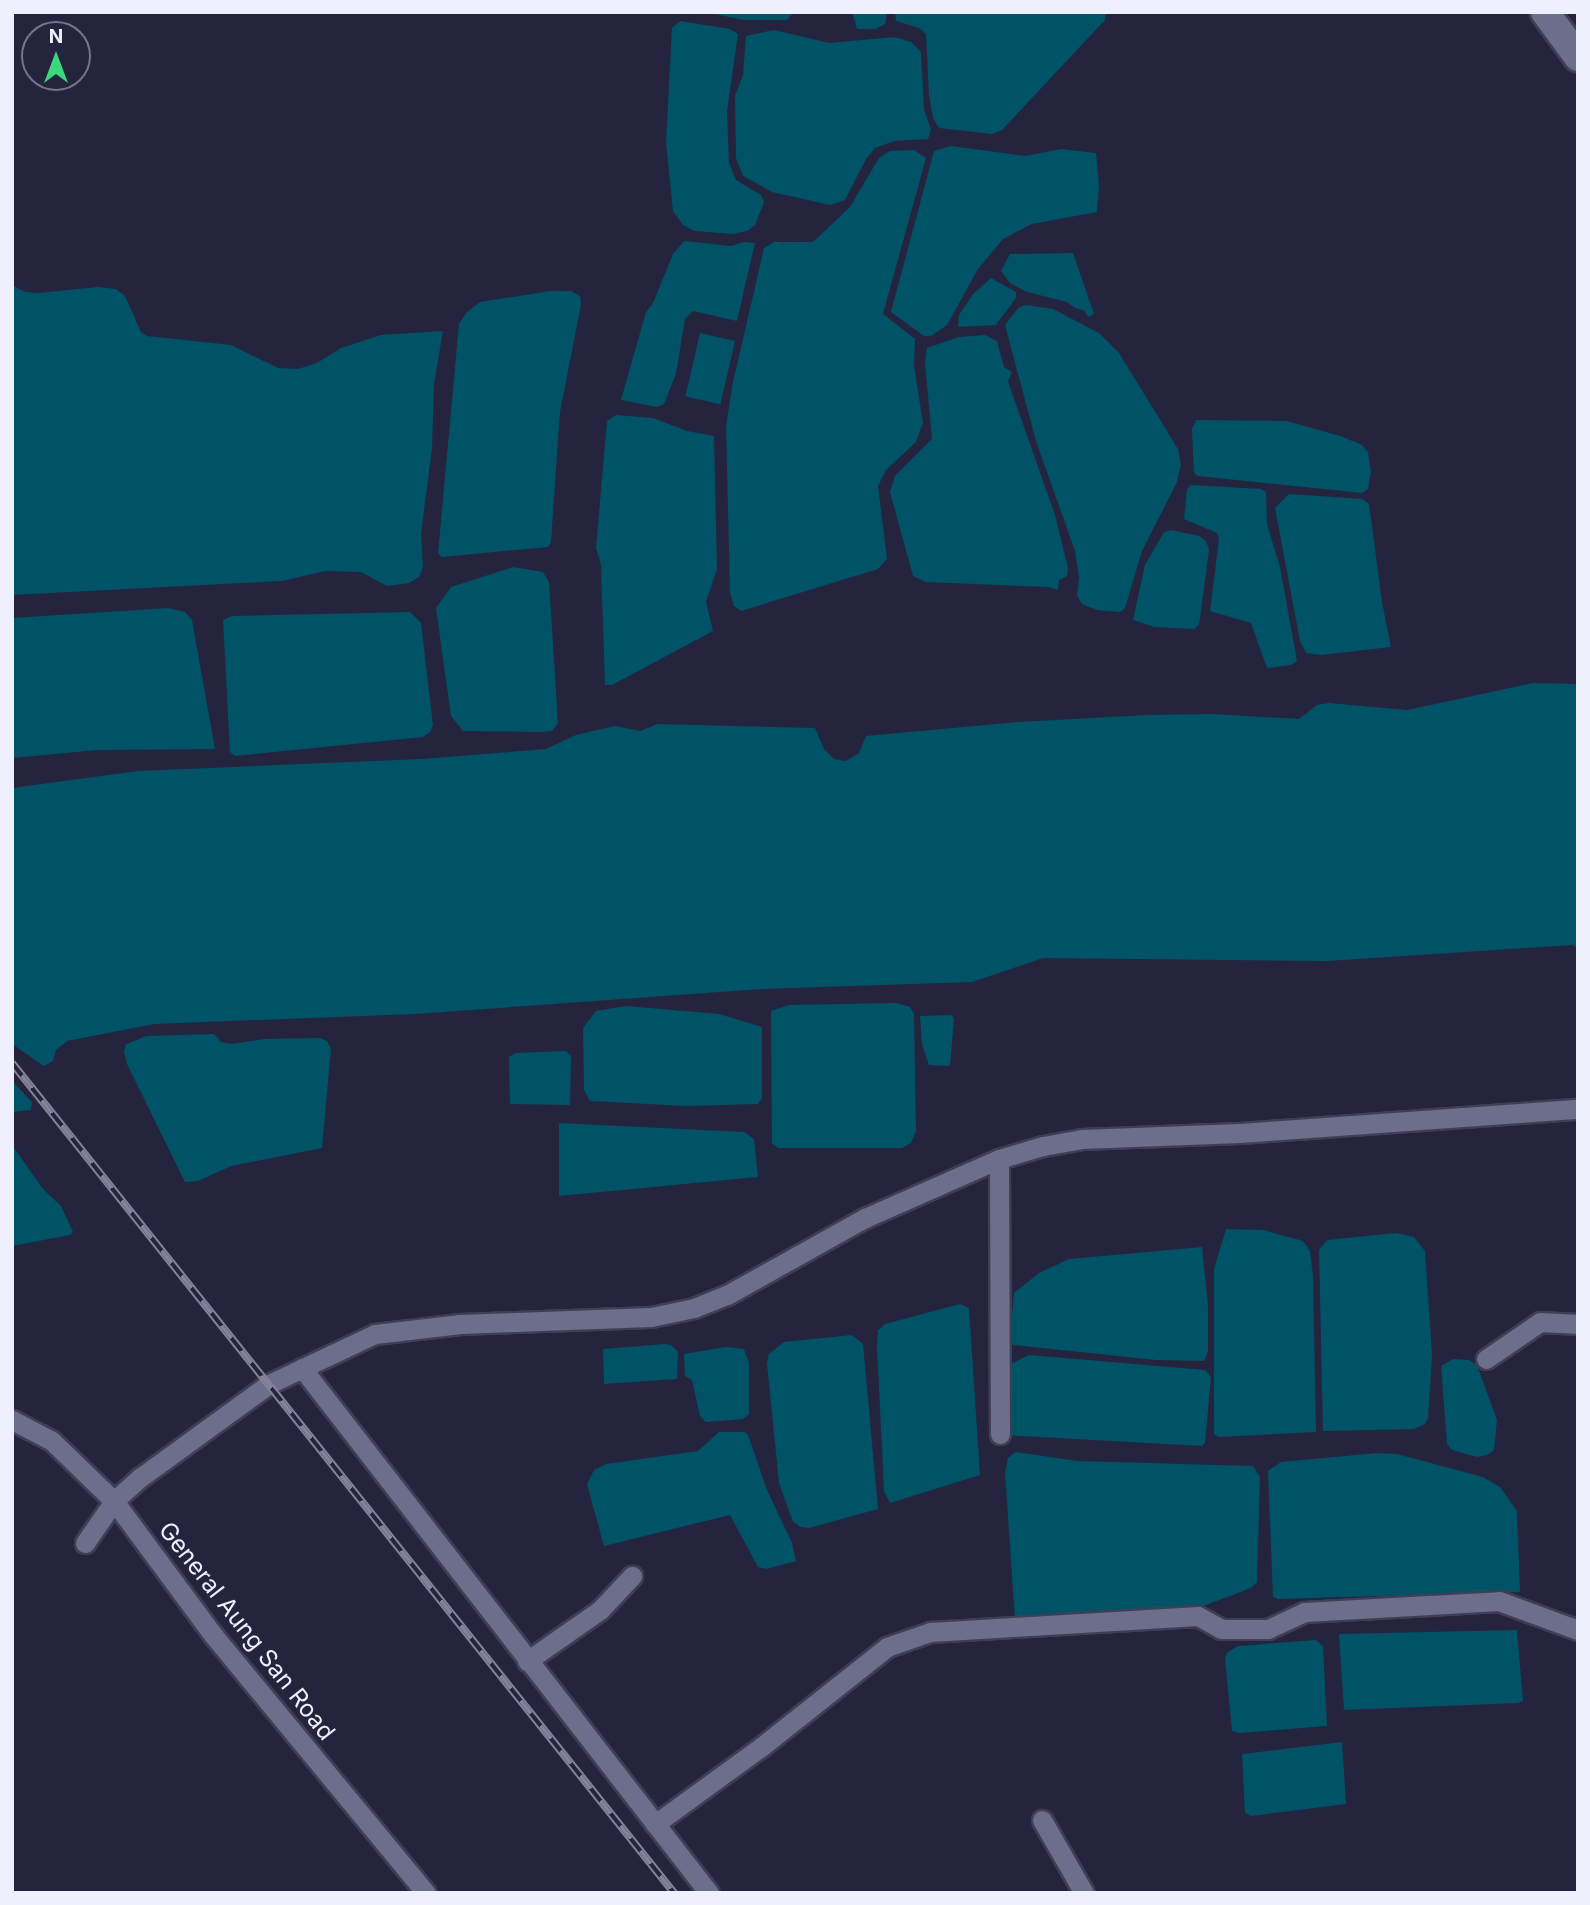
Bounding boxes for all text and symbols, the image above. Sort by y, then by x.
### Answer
north arrow [21,21,91,91]
text: N [49,25,63,48]
street label: General Aung San Road [153,1516,341,1746]

